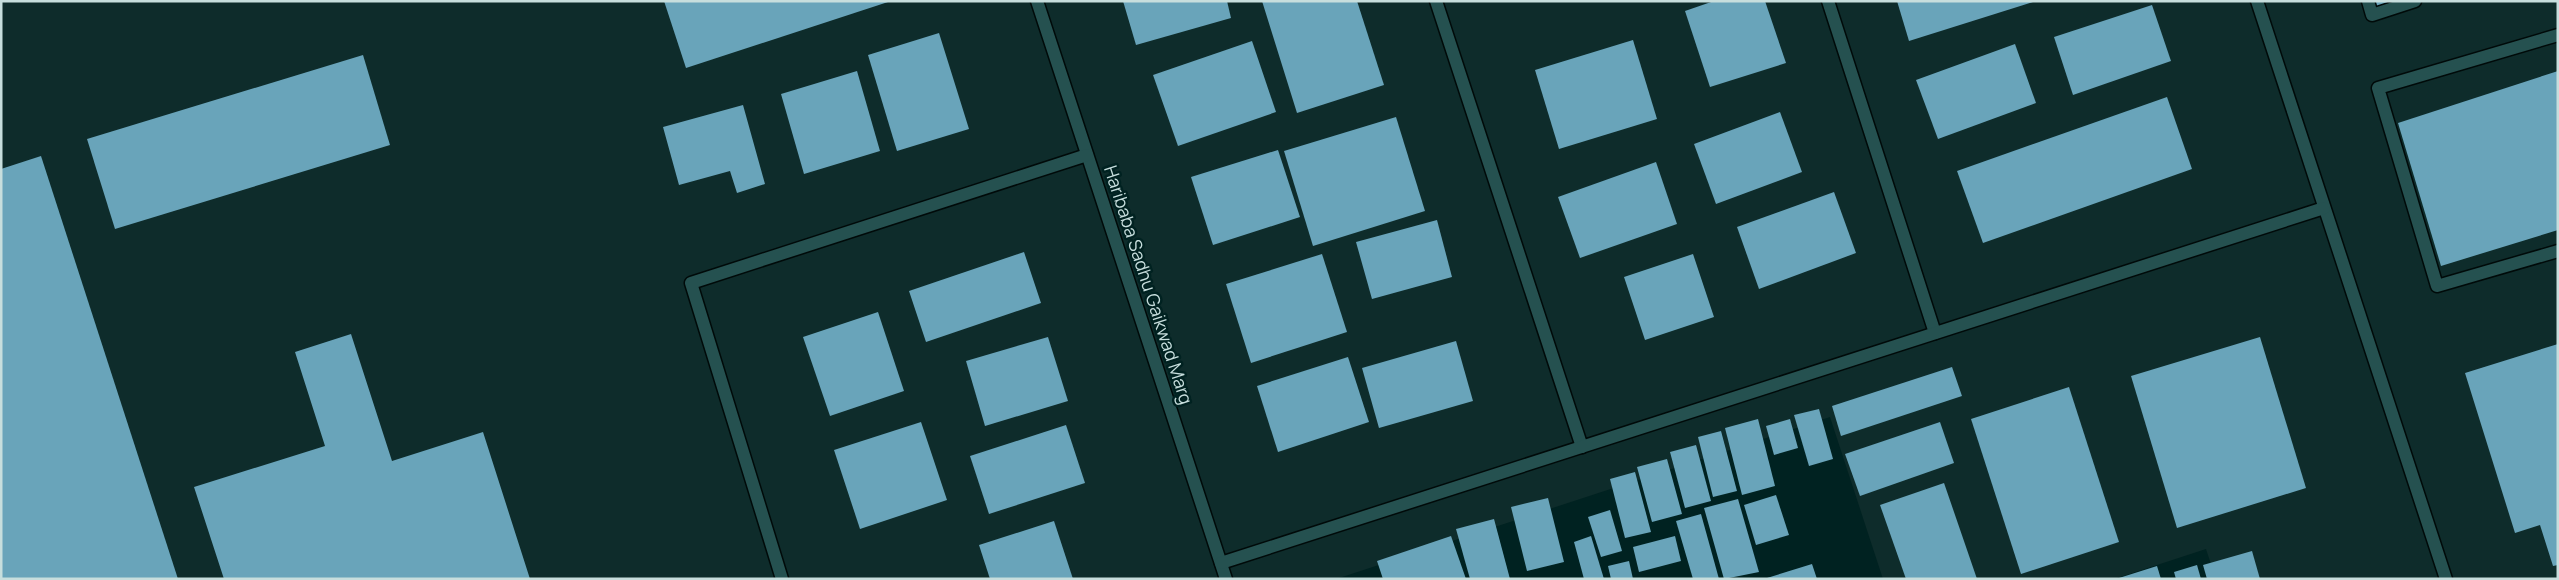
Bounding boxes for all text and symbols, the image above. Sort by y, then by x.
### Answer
street label: Haribaba Sadhu Gaikwad Marg [1099,162,1199,407]

